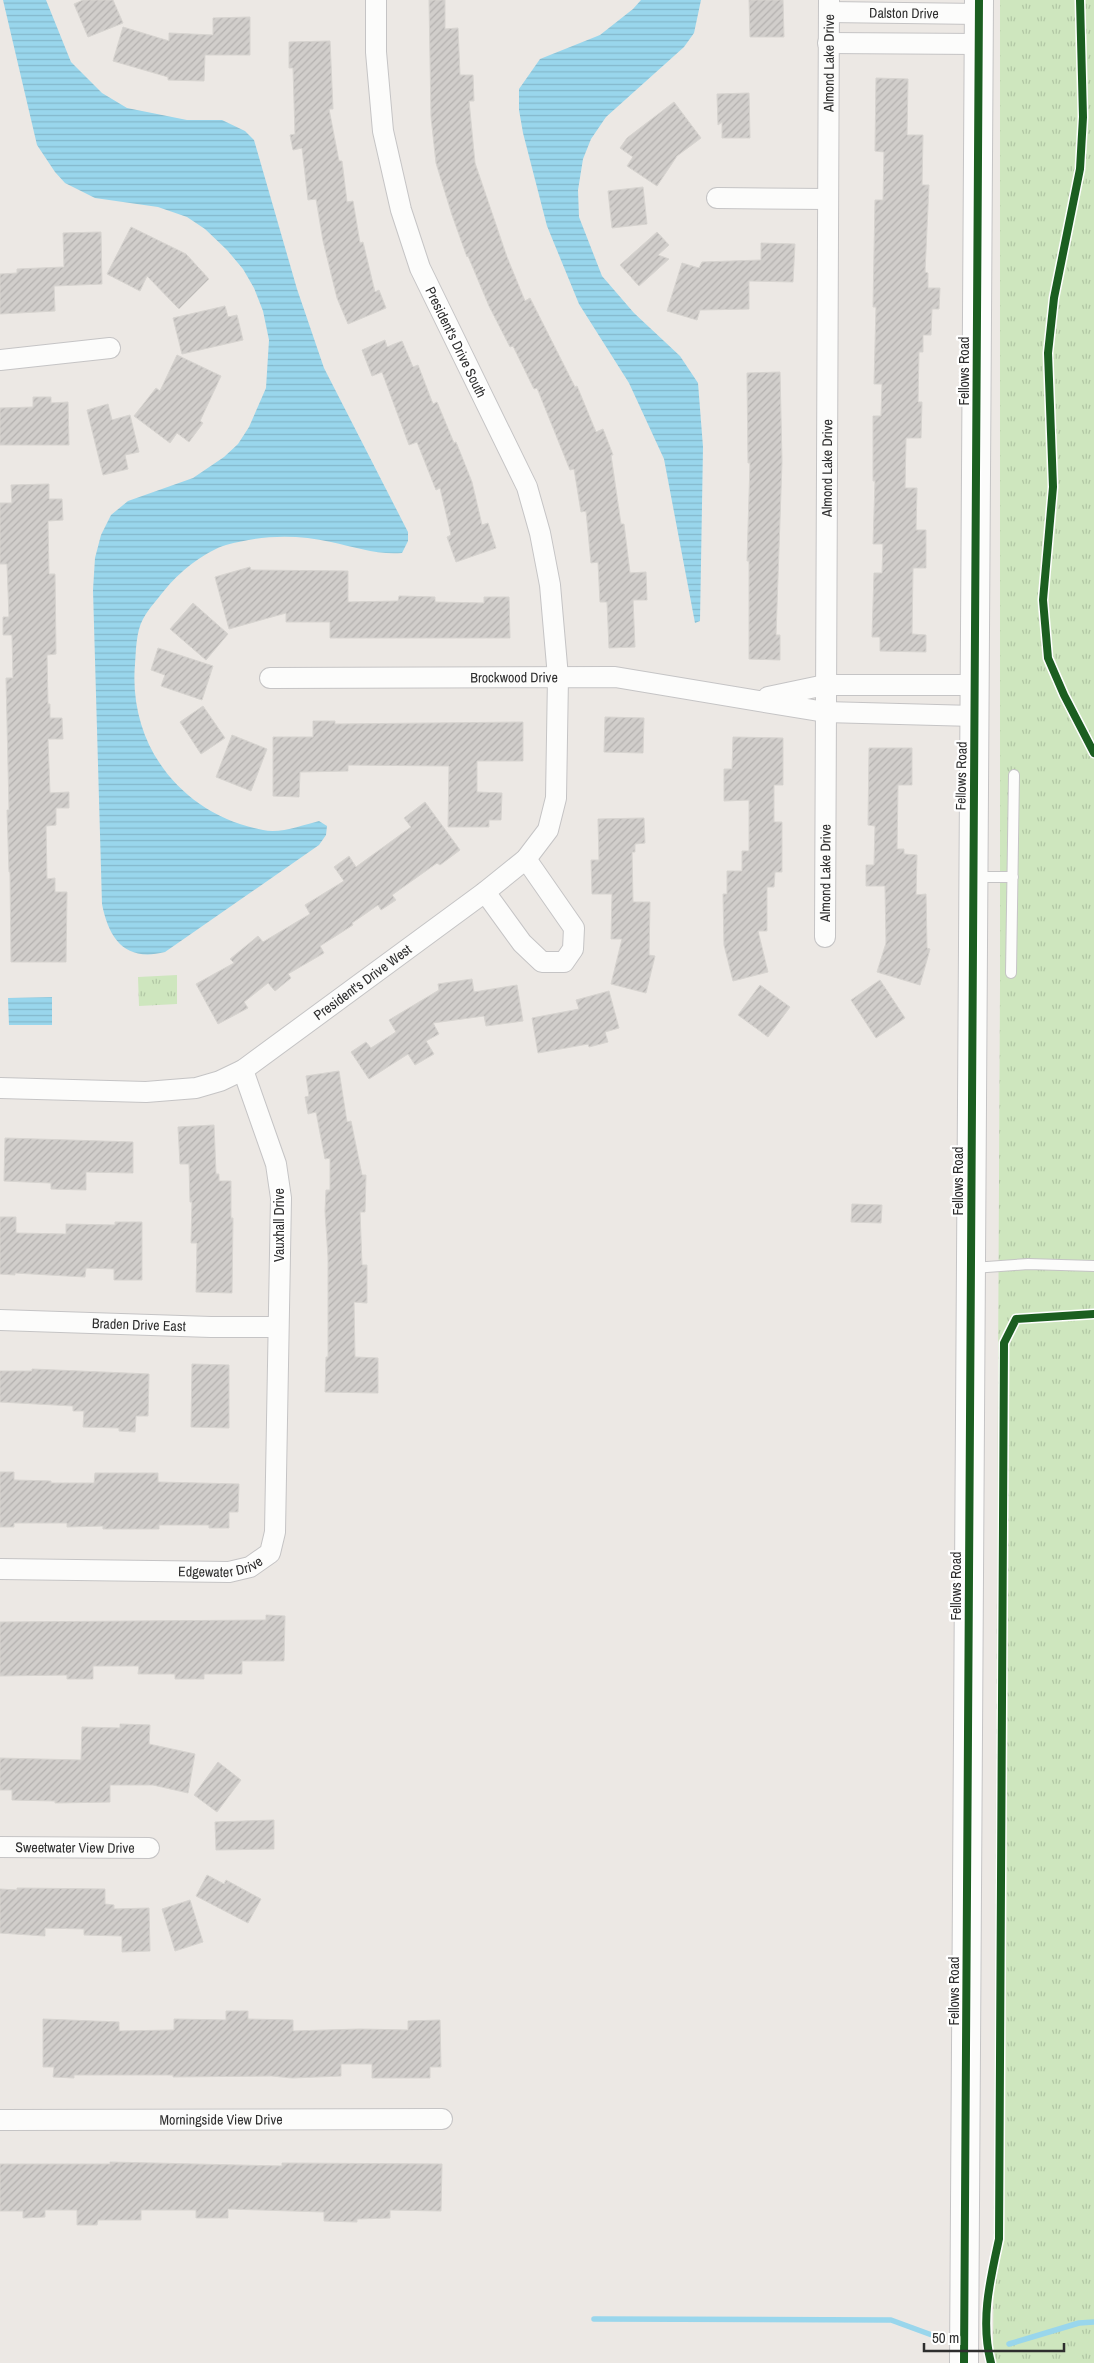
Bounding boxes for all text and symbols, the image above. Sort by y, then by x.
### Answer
street label: Dalston Drive [869,4,939,22]
street label: Almond Lake Drive [820,14,838,113]
street label: President's Drive South [421,284,491,400]
street label: Fellows Road [955,337,973,405]
street label: Almond Lake Drive [818,419,836,518]
street label: Brockwood Drive [470,668,558,686]
street label: Fellows Road [951,741,971,811]
street label: Almond Lake Drive [816,824,834,923]
street label: President's Drive West [310,940,415,1024]
street label: Fellows Road [949,1147,967,1215]
street label: Vauxhall Drive [270,1188,288,1262]
street label: Braden Drive East [92,1314,186,1335]
street label: Edgewater Drive [178,1552,266,1581]
street label: Fellows Road [947,1552,965,1620]
street label: Sweetwater View Drive [15,1838,135,1857]
street label: Fellows Road [945,1957,963,2025]
street label: Morningside View Drive [159,2110,283,2129]
scale bar [924,2320,1064,2352]
text: 50 m [932,2327,959,2348]

